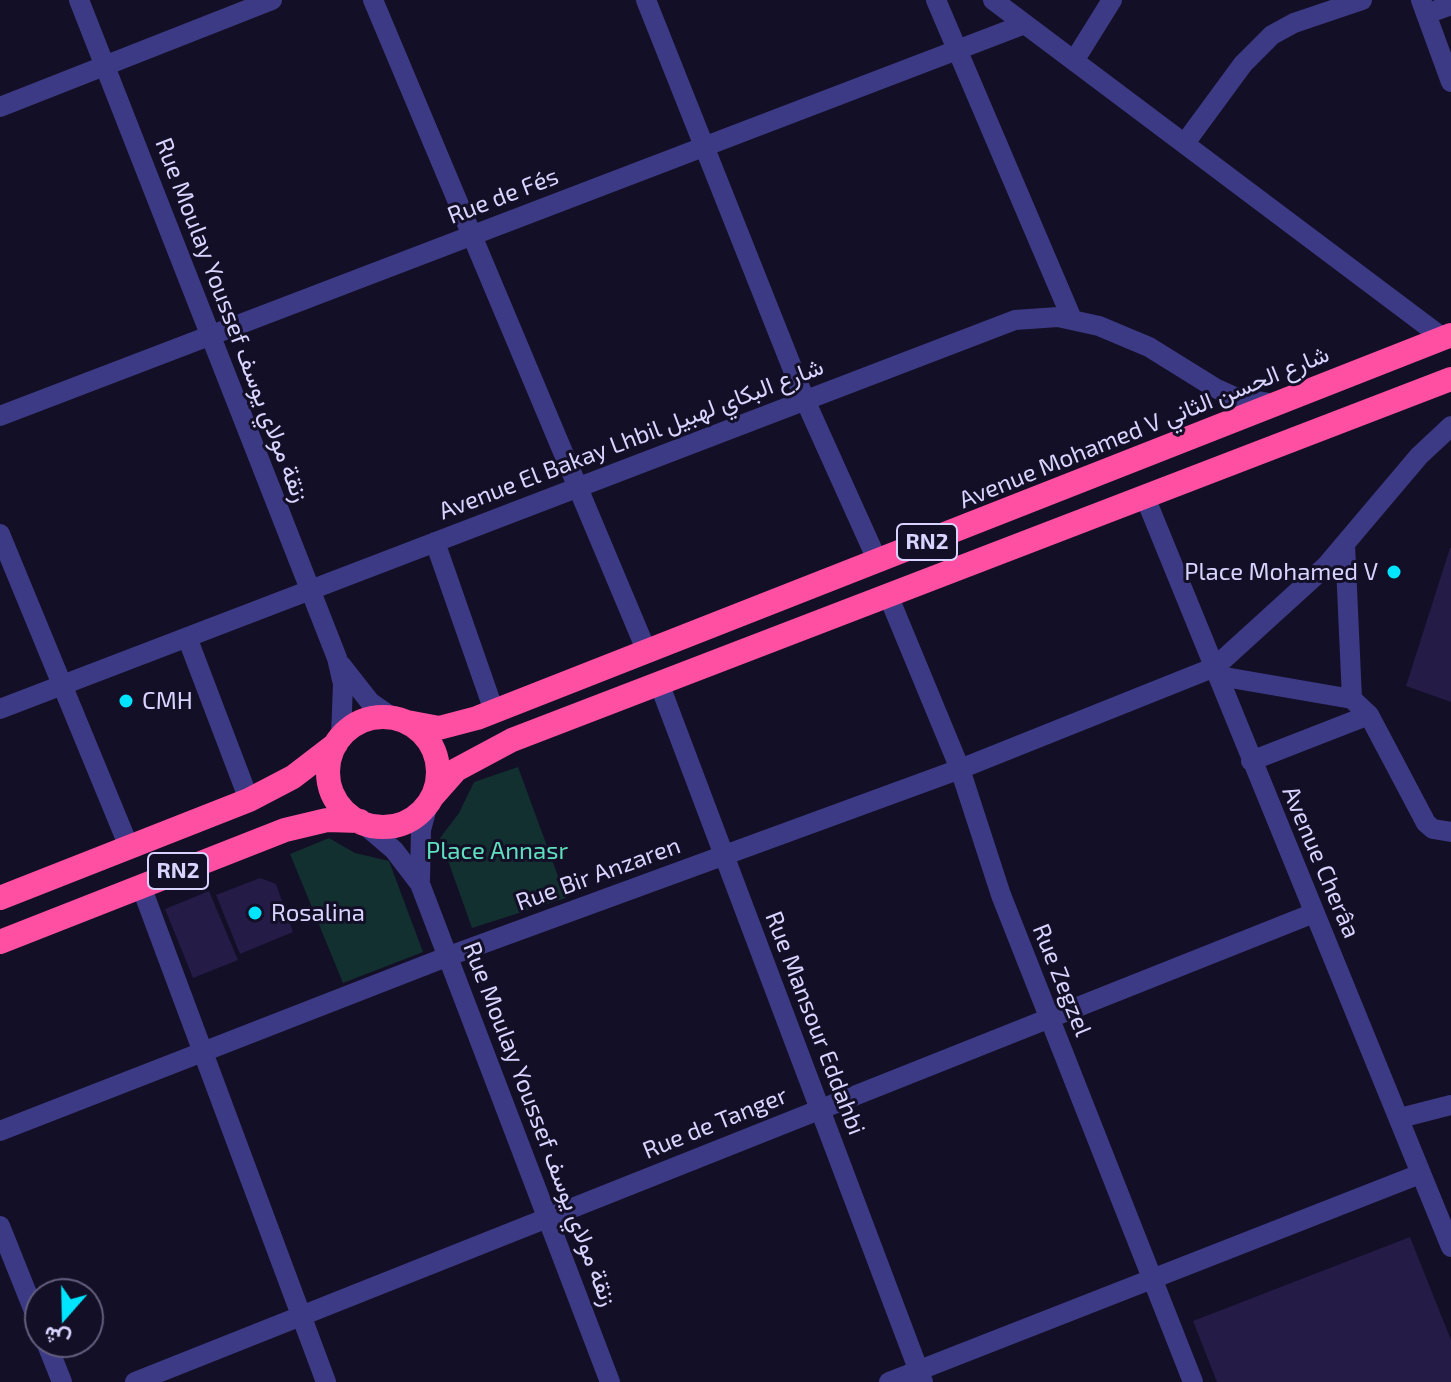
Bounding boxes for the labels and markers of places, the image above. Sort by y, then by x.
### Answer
place label: Place Mohamed V [1184,558,1378,586]
marker: Place Mohamed V [1385,563,1403,581]
place label: CMH [142,687,193,715]
marker: CMH [117,692,135,710]
place label: Rosalina [271,899,365,927]
marker: Rosalina [246,904,264,922]

